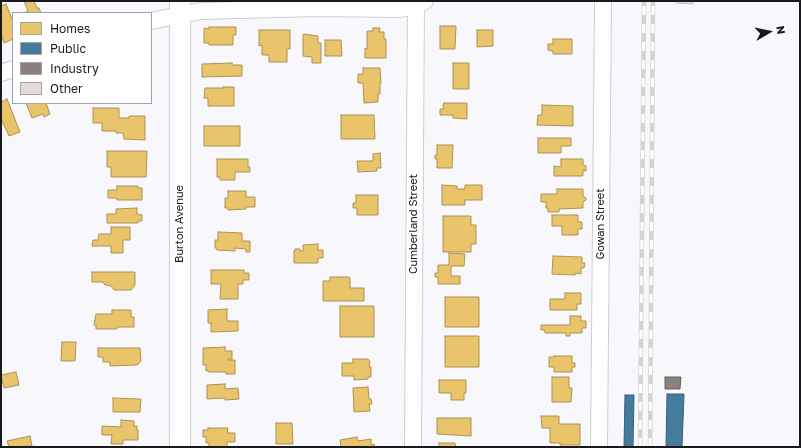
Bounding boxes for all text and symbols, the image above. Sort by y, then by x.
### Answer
legend [12,12,152,104]
north arrow [749,12,789,52]
text: Homes [50,21,90,36]
text: N [774,25,788,35]
text: Public [50,41,86,56]
text: Industry [50,61,99,76]
text: Other [50,81,83,96]
street label: Cumberland Street [407,174,421,274]
street label: Burton Avenue [173,185,187,263]
street label: Gowan Street [594,188,608,260]

